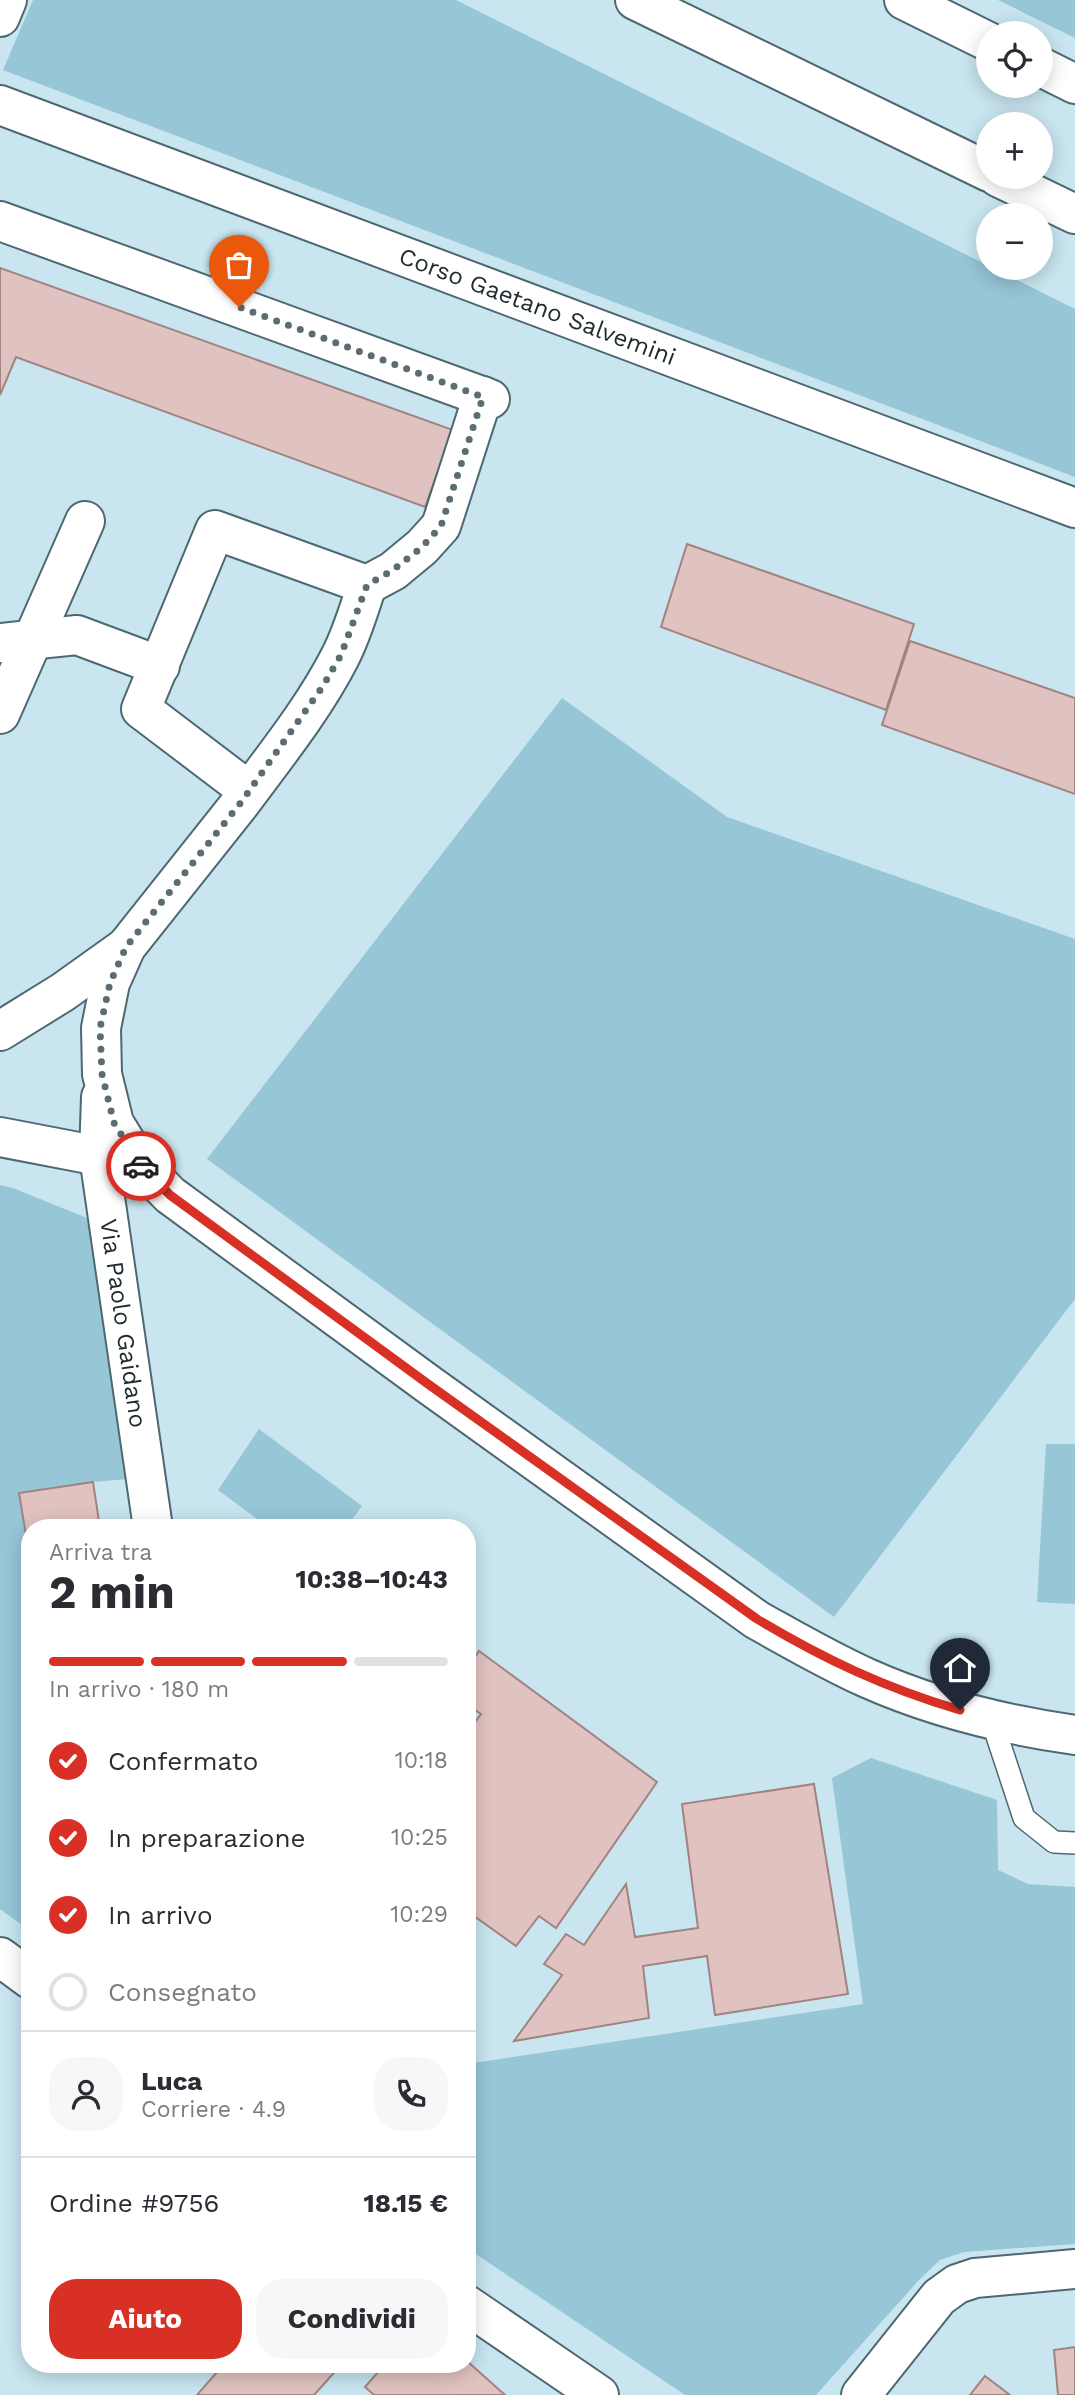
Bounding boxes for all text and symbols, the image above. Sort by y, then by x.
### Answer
map controls [976,21,1053,280]
button: locate [976,21,1053,98]
button: + [976,112,1053,189]
button: − [976,203,1053,280]
pin [209,235,269,307]
street label: Corso Gaetano Salvemini [395,242,680,371]
icon: bag [220,246,258,284]
courier [106,1131,176,1201]
icon: car [122,1147,160,1185]
street label: Via Paolo Gaidano [94,1217,152,1430]
text: Arriva tra [49,1539,152,1566]
text: 10:38–10:43 [296,1564,448,1594]
text: 2 min [49,1565,175,1619]
pin [930,1638,990,1710]
icon: home [941,1649,979,1687]
text: In arrivo · 180 m [49,1676,229,1703]
icon: check [49,1742,87,1780]
text: Confermato [108,1746,258,1776]
text: 10:18 [395,1747,448,1774]
icon: check [49,1819,87,1857]
text: In preparazione [108,1823,306,1853]
text: 10:25 [391,1824,448,1851]
icon: check [49,1896,87,1934]
text: In arrivo [108,1900,213,1930]
text: 10:29 [390,1901,448,1928]
text: Consegnato [108,1977,257,2007]
button: person [49,2057,123,2131]
button: phone [374,2057,448,2131]
text: Luca [141,2066,202,2096]
text: Corriere · 4.9 [141,2096,286,2123]
text: Ordine #9756 [49,2188,219,2218]
text: 18.15 € [364,2188,448,2218]
button: Aiuto [49,2279,242,2359]
button: Condividi [256,2279,448,2359]

